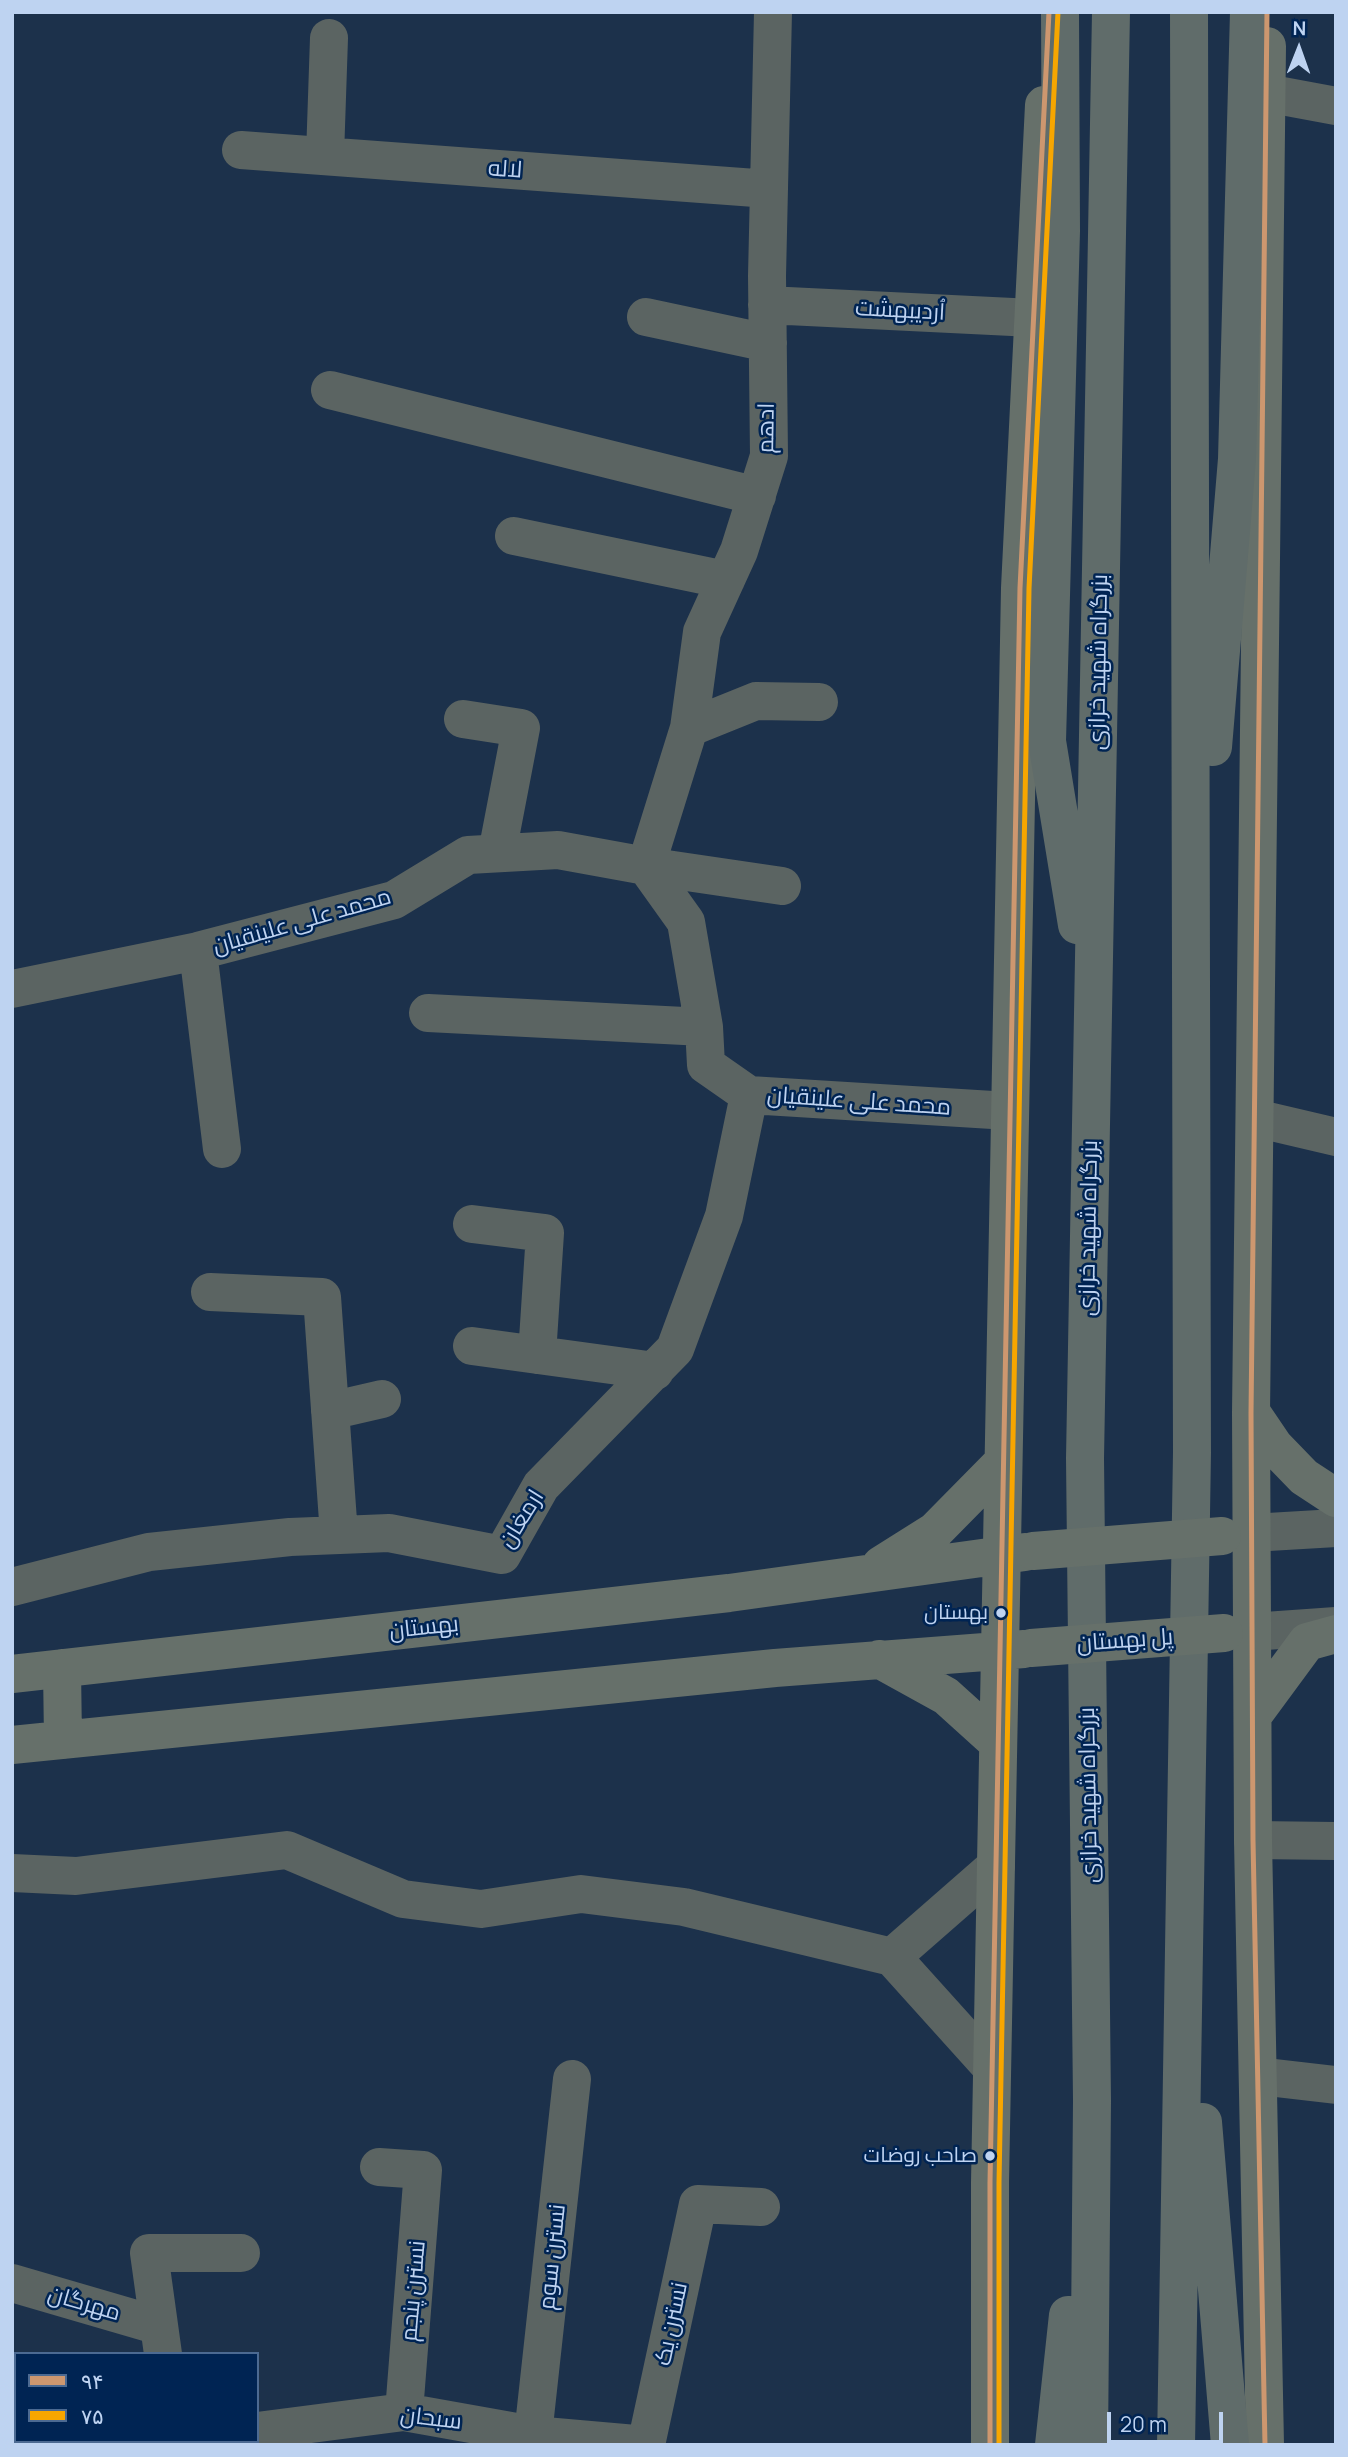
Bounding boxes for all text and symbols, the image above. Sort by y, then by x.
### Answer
north arrow [1264,14,1334,84]
text: N [1292,15,1306,41]
street label: لاله [487,155,523,185]
street label: اُردیبهشت [854,295,946,327]
street label: ادهم [753,402,781,454]
street label: بزرگراه شهید خرازی [1084,574,1114,750]
street label: محمد علی علینقیان [210,883,394,961]
street label: محمد علی علینقیان [766,1082,952,1122]
street label: بزرگراه شهید خرازی [1074,1140,1104,1316]
street label: ارمغان [493,1485,551,1553]
place label: بهستان [924,1600,988,1626]
marker: بهستان [994,1606,1008,1620]
street label: بهستان [388,1611,460,1645]
street label: پل بهستان [1076,1624,1174,1658]
street label: بزرگراه شهید خرازی [1074,1707,1104,1883]
place label: صاحب روضات [864,2143,977,2169]
marker: صاحب روضات [983,2149,997,2163]
street label: نسترن سوم [534,2203,572,2311]
street label: نسترن پنجم [396,2239,432,2343]
street label: مهرگان [44,2280,124,2328]
street label: نسترن یک [650,2280,694,2368]
legend [14,2352,259,2443]
text: ۹۴ [81,2367,104,2395]
scale bar [1110,2398,1226,2442]
text: ۷۵ [81,2402,104,2430]
street label: سبحان [399,2402,463,2436]
text: 20 m [1120,2410,1167,2438]

